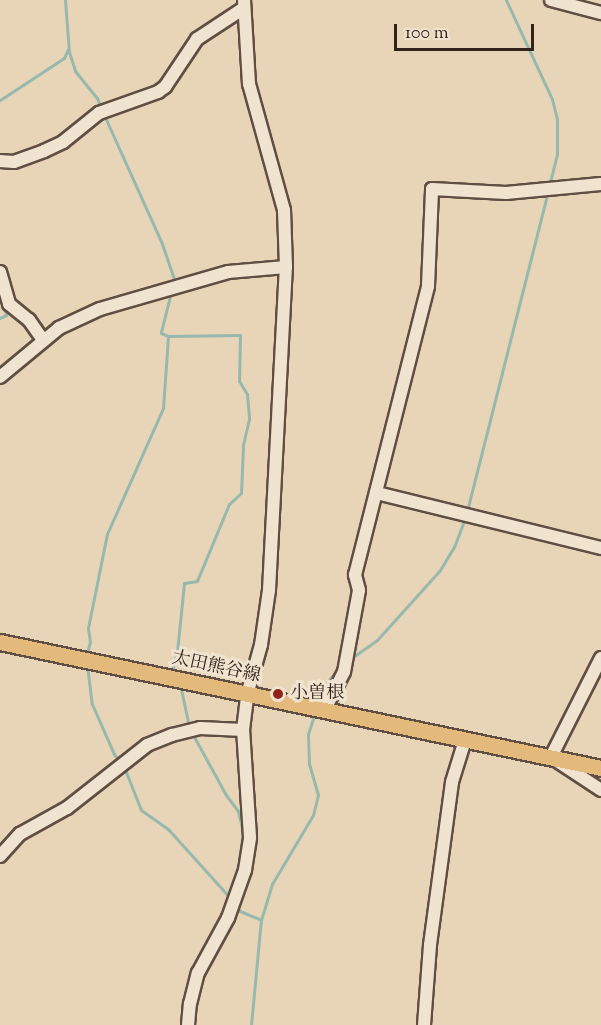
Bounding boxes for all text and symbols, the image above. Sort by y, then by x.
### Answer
scale bar [397,12,536,50]
text: 100 m [405,21,449,47]
street label: 太田熊谷線 [170,648,262,688]
place label: 小曽根 [290,683,344,705]
marker: 小曽根 [271,687,285,701]

